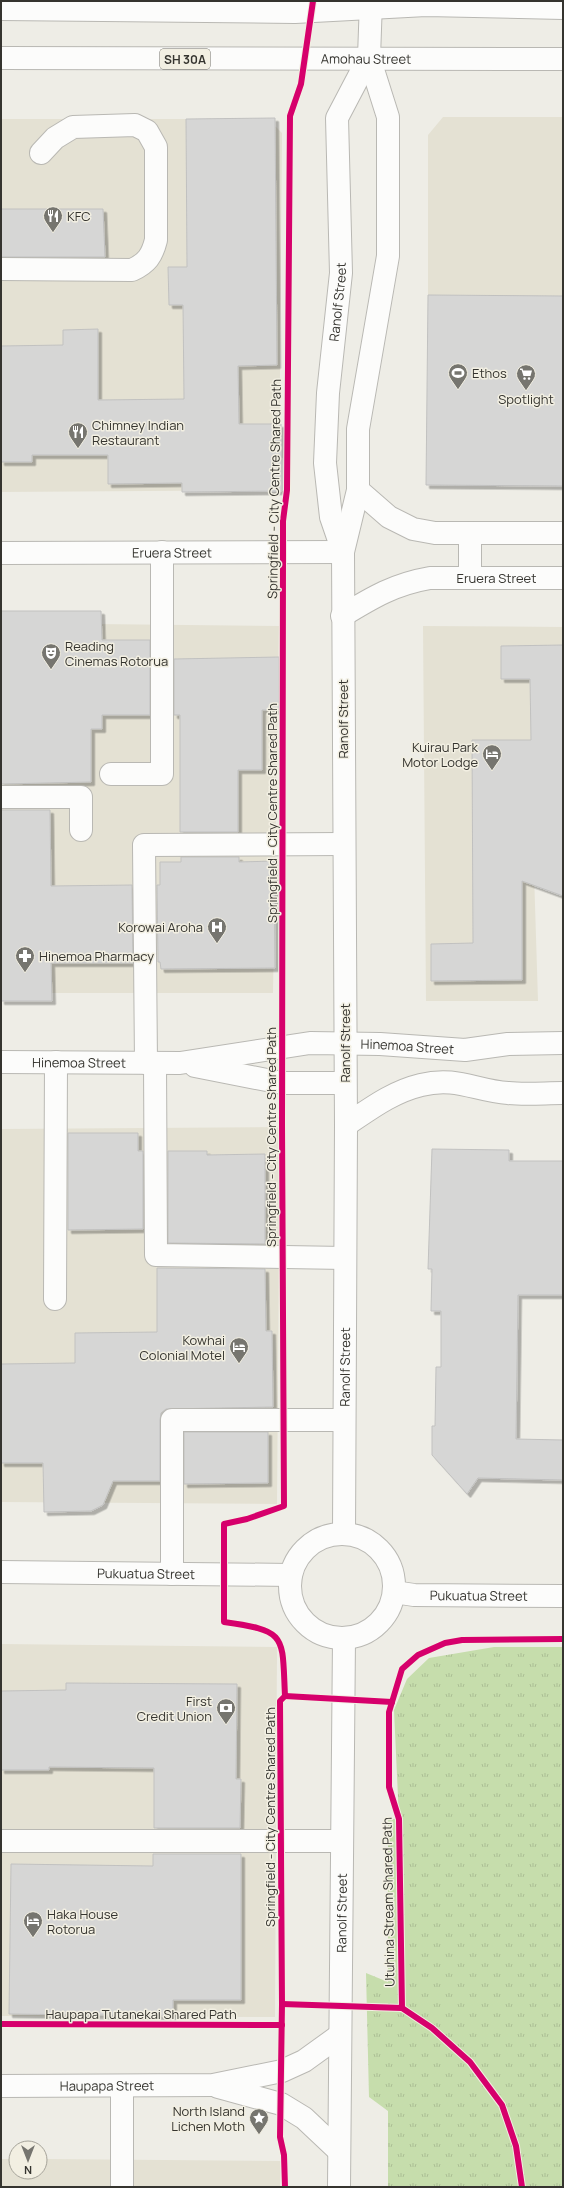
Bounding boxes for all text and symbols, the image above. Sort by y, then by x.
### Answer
road number: SH 30A [160,49,210,69]
street label: Amohau Street [321,50,411,68]
restaurant icon: KFC [42,205,64,233]
place label: KFC [67,207,91,225]
street label: Ranolf Street [325,262,350,342]
sports icon: Ethos [447,362,469,390]
supermarket icon: Spotlight [515,363,537,391]
place label: Ethos [472,364,507,382]
street label: Springfield - City Centre Shared Path [263,379,285,599]
place label: Spotlight [498,390,554,408]
place label: Chimney Indian Restaurant [92,416,184,449]
restaurant icon: Chimney Indian Restaurant [67,421,89,449]
street label: Eruera Street [132,543,212,562]
street label: Eruera Street [456,569,536,587]
place label: Reading Cinemas Rotorua [65,637,168,670]
theatre icon: Reading Cinemas Rotorua [40,642,62,670]
street label: Ranolf Street [334,679,352,759]
street label: Springfield - City Centre Shared Path [263,703,281,923]
place label: Kuirau Park Motor Lodge [402,738,479,771]
hotel icon: Kuirau Park Motor Lodge [481,743,503,771]
hospital icon: Korowai Aroha [206,916,228,944]
place label: Korowai Aroha [118,918,203,936]
pharmacy icon: Hinemoa Pharmacy [14,945,36,973]
place label: Hinemoa Pharmacy [39,947,154,965]
street label: Ranolf Street [336,1003,354,1083]
street label: Springfield - City Centre Shared Path [262,1027,280,1247]
street label: Hinemoa Street [360,1035,455,1058]
street label: Hinemoa Street [32,1053,126,1072]
street label: Ranolf Street [336,1327,354,1407]
place label: Kowhai Colonial Motel [139,1331,225,1364]
hotel icon: Kowhai Colonial Motel [228,1336,250,1364]
street label: Pukuatua Street [97,1564,195,1583]
street label: Pukuatua Street [430,1586,528,1605]
place label: First Credit Union [137,1692,212,1725]
bank icon: First Credit Union [215,1697,237,1725]
street label: Springfield - City Centre Shared Path [261,1707,279,1927]
street label: Utuhina Stream Shared Path [378,1817,398,1987]
street label: Ranolf Street [332,1873,351,1953]
place label: Haka House Rotorua [47,1905,119,1938]
hotel icon: Haka House Rotorua [22,1910,44,1938]
street label: Haupapa Tutanekai Shared Path [45,2005,237,2023]
street label: Haupapa Street [60,2076,154,2095]
place label: North Island Lichen Moth [171,2102,245,2135]
place icon: North Island Lichen Moth [248,2107,270,2135]
north arrow [8,2140,48,2180]
text: N [24,2163,32,2178]

